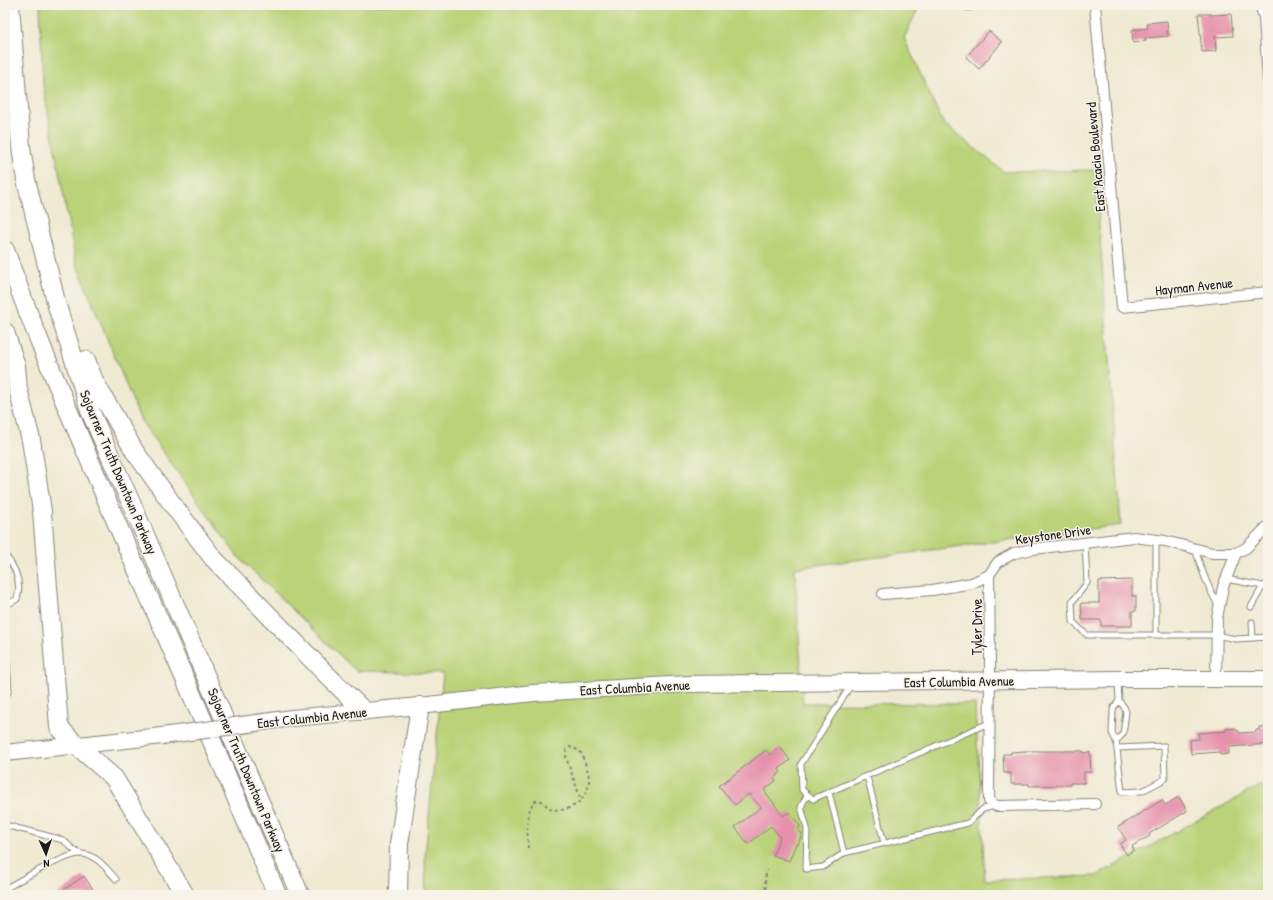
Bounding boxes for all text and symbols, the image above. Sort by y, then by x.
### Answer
street label: East Acacia Boulevard [1081,101,1109,212]
street label: Hayman Avenue [1154,272,1234,301]
street label: Sojourner Truth Downtown Parkway [75,387,162,558]
street label: Keystone Drive [1014,519,1093,550]
street label: Tyler Drive [967,598,987,655]
street label: East Columbia Avenue [904,671,1015,691]
street label: East Columbia Avenue [579,675,691,699]
street label: Sojourner Truth Downtown Parkway [203,685,290,856]
street label: East Columbia Avenue [256,702,368,732]
north arrow [26,834,66,874]
text: N [43,857,50,871]

